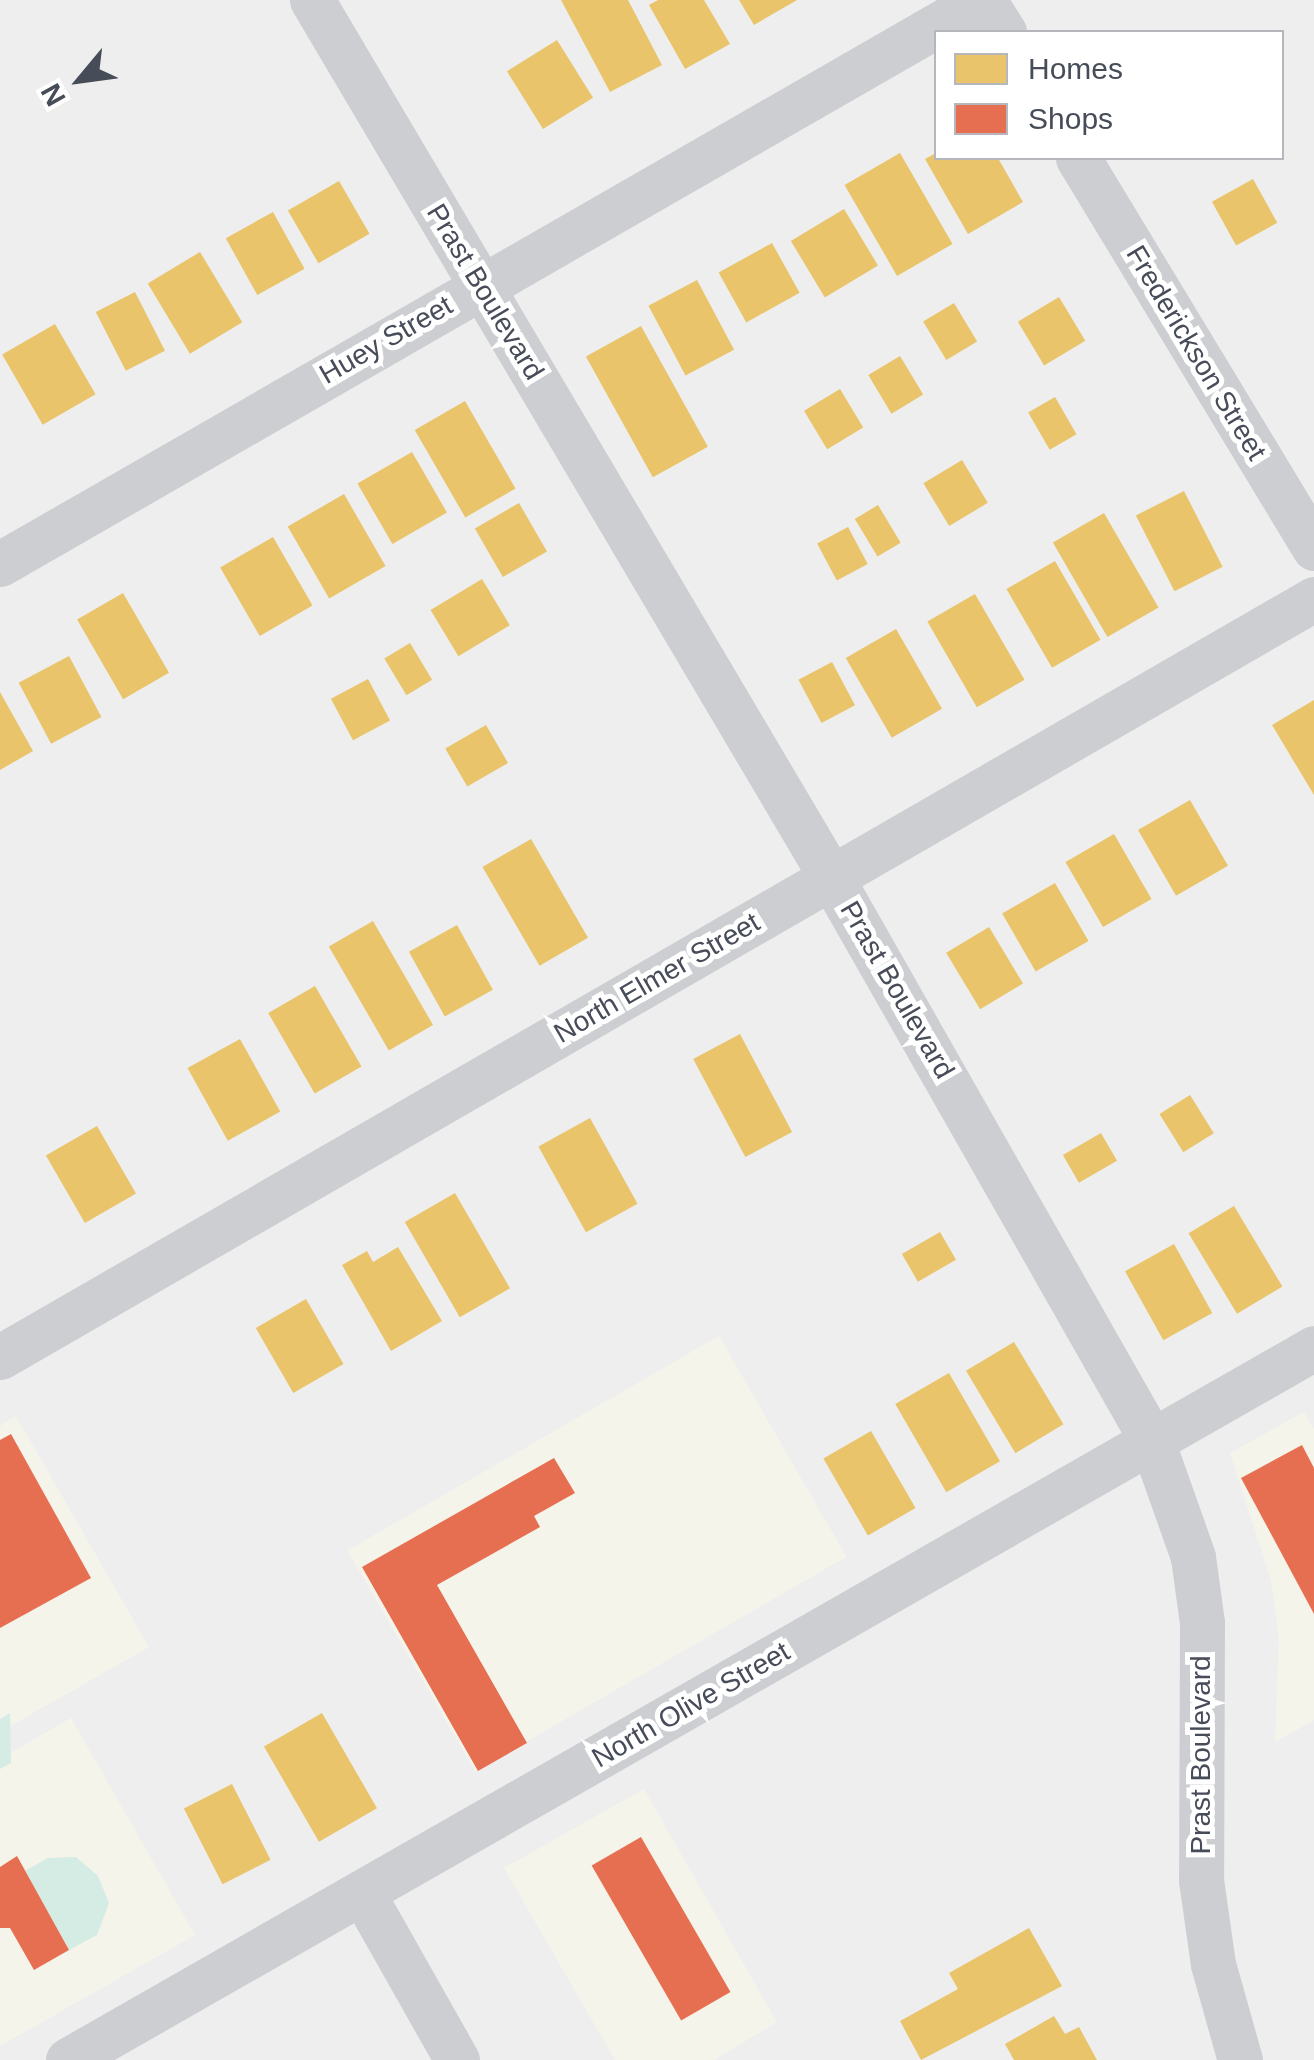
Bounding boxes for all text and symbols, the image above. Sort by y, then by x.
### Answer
north arrow [30,30,130,130]
legend [934,30,1284,160]
text: Homes [1028,52,1123,85]
text: N [35,78,72,111]
text: Shops [1028,102,1113,135]
street label: Prast Boulevard [419,198,551,386]
street label: Frederickson Street [1119,240,1273,466]
street label: Huey Street [314,288,458,392]
street label: Prast Boulevard [833,895,961,1085]
street label: North Elmer Street [548,905,766,1051]
street label: North Olive Street [586,1635,796,1775]
street label: Prast Boulevard [1184,1655,1218,1855]

